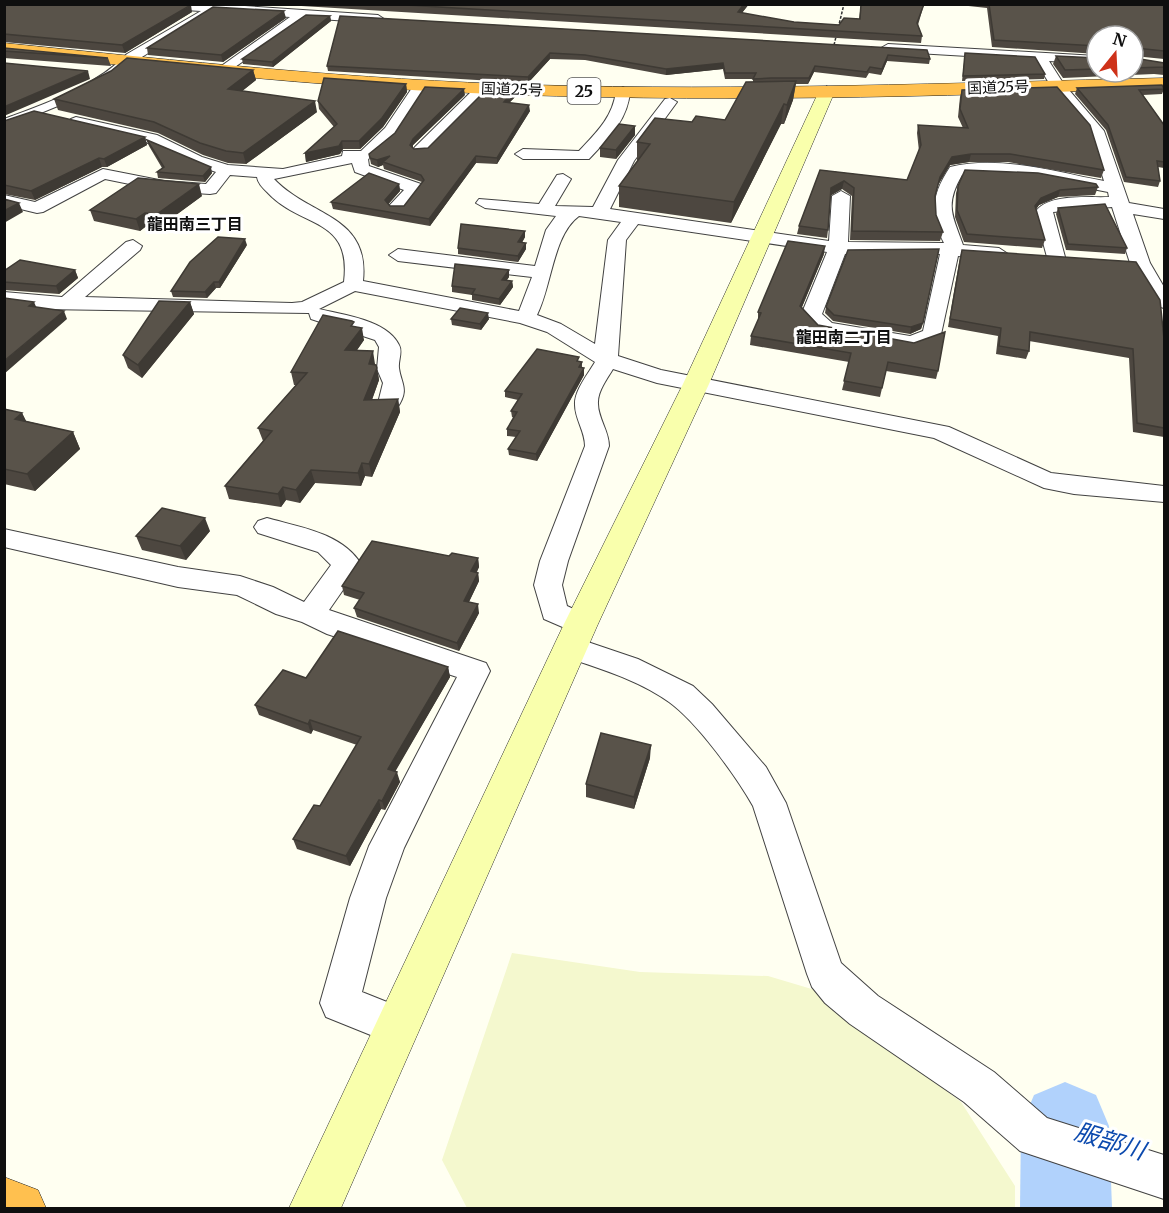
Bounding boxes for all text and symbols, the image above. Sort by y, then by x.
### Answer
north arrow [1085,24,1145,84]
text: N [1111,28,1129,51]
street label: 国道25号 [967,76,1029,98]
street label: 国道25号 [481,78,543,100]
road number: 25 [568,78,600,104]
district label: 龍田南三丁目 [147,214,243,234]
district label: 龍田南二丁目 [796,327,892,347]
water label: 服部川 [1071,1116,1152,1167]

